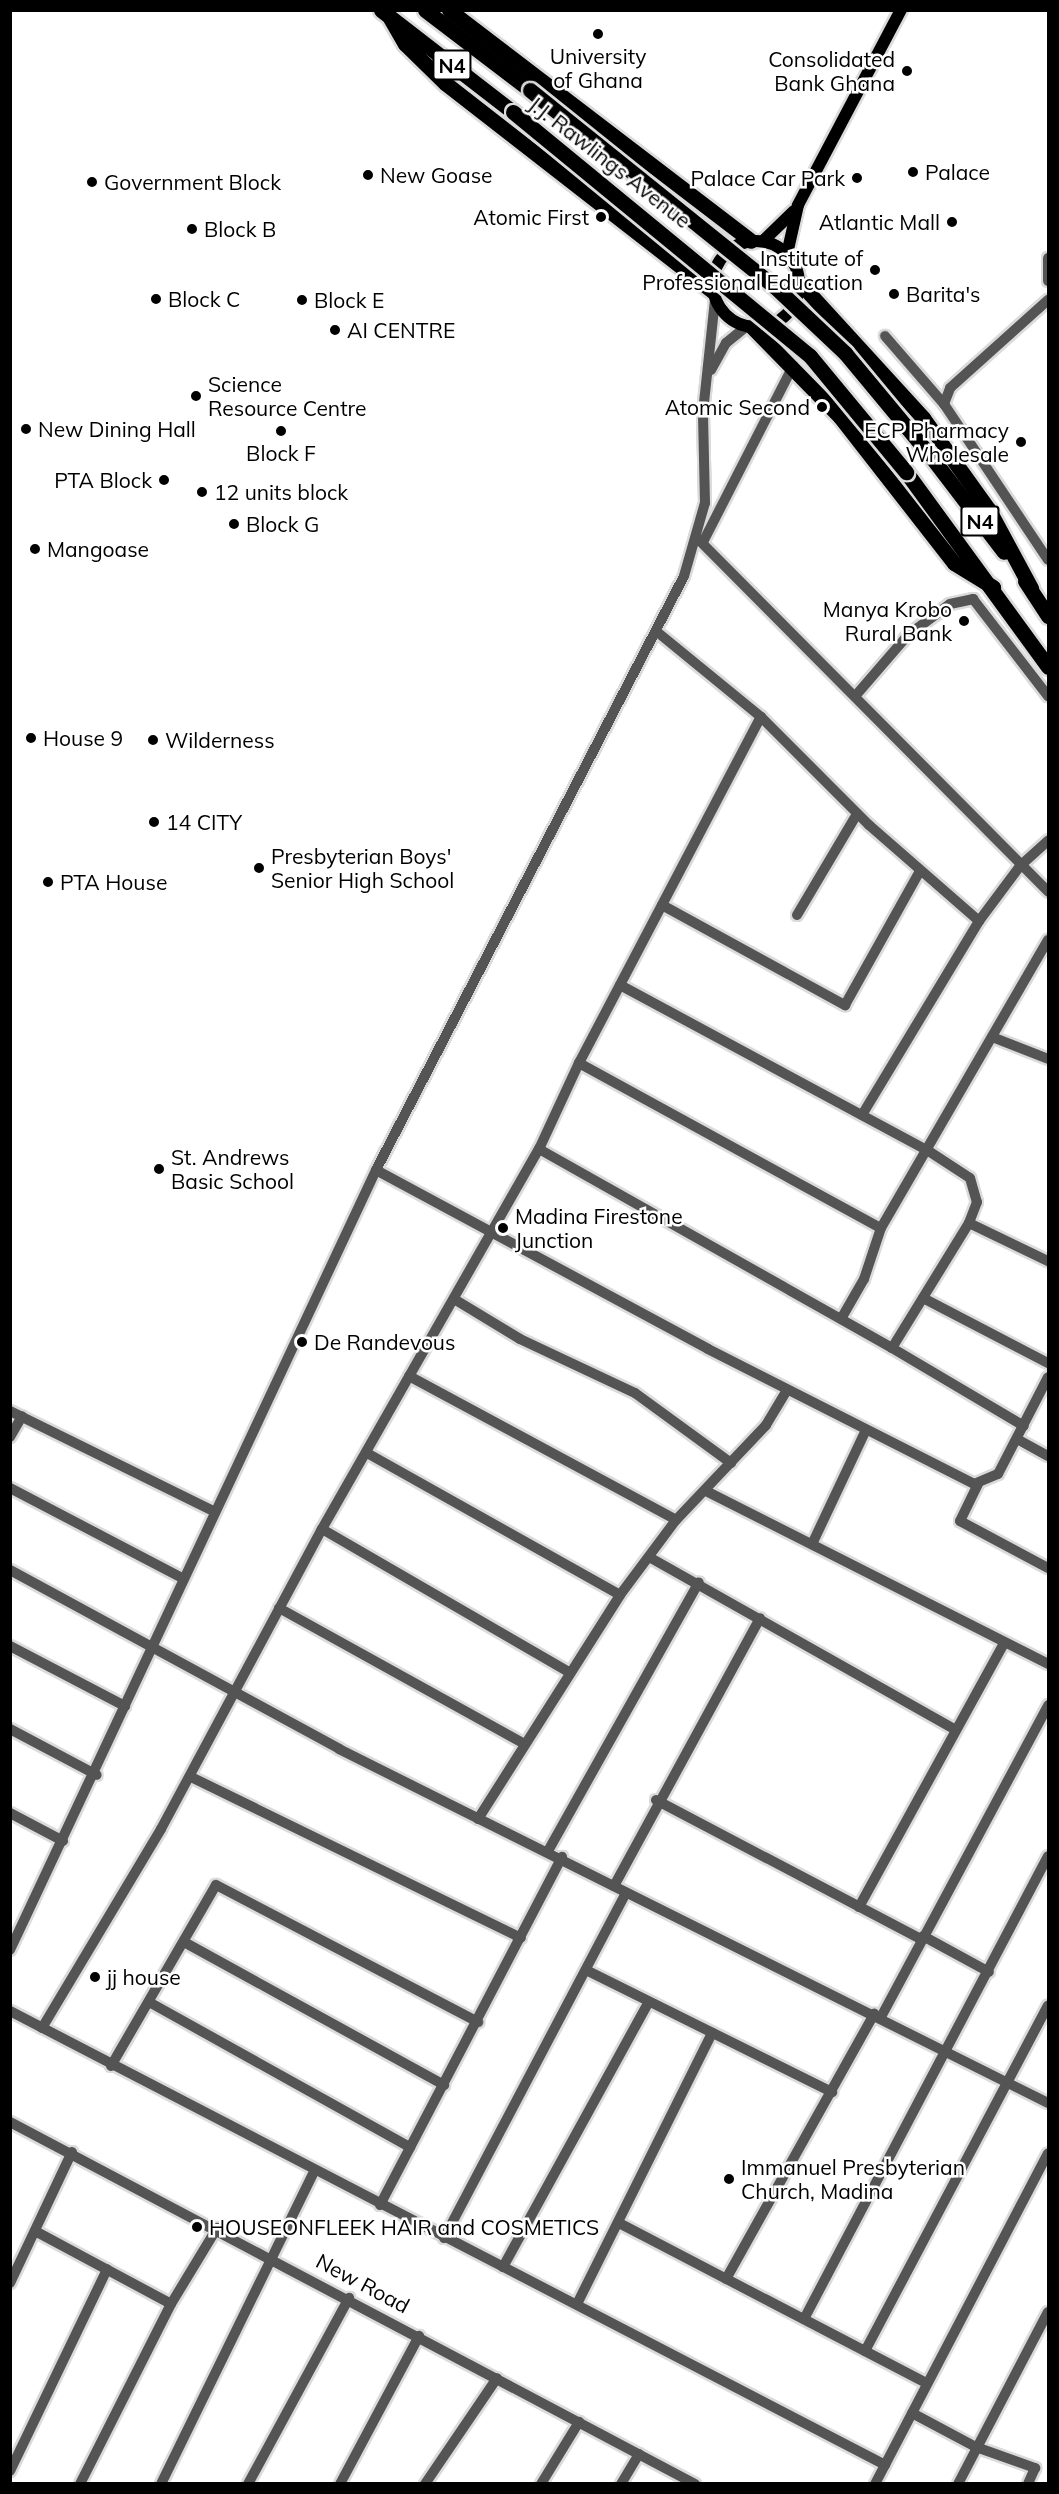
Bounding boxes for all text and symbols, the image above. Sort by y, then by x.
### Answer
marker: University of Ghana [591,27,605,41]
place label: University of Ghana [550,43,646,93]
place label: Consolidated Bank Ghana [768,46,895,96]
road number: N4 [431,48,473,82]
marker: Consolidated Bank Ghana [900,64,914,78]
street label: J.J. Rawlings Avenue [524,91,696,233]
place label: Palace [925,159,990,185]
place label: New Goase [380,162,492,188]
place label: Palace Car Park [691,165,845,191]
marker: Palace [906,165,920,179]
marker: New Goase [361,168,375,182]
place label: Government Block [104,169,281,195]
marker: Palace Car Park [850,171,864,185]
marker: Government Block [85,175,99,189]
place label: Atomic First [473,204,589,230]
place label: Atlantic Mall [819,209,940,235]
marker: Atomic First [594,210,608,224]
marker: Atlantic Mall [945,215,959,229]
place label: Block B [204,216,276,242]
marker: Block B [185,222,199,236]
place label: Institute of Professional Education [642,245,863,295]
marker: Institute of Professional Education [868,263,882,277]
place label: Barita's [906,281,981,307]
place label: Block C [168,286,240,312]
place label: Block E [314,287,384,313]
marker: Barita's [887,287,901,301]
marker: Block C [149,292,163,306]
marker: Block E [295,293,309,307]
place label: AI CENTRE [347,317,455,343]
marker: AI CENTRE [328,323,342,337]
place label: Science Resource Centre [208,371,366,421]
marker: Science Resource Centre [189,389,203,403]
place label: Atomic Second [665,394,810,420]
marker: Atomic Second [815,400,829,414]
place label: New Dining Hall [38,416,196,442]
place label: ECP Pharmacy Wholesale [864,417,1009,467]
marker: New Dining Hall [19,422,33,436]
marker: Block F [274,424,288,438]
marker: ECP Pharmacy Wholesale [1014,435,1028,449]
place label: Block F [246,440,316,466]
place label: PTA Block [54,467,152,493]
marker: PTA Block [157,473,171,487]
place label: 12 units block [214,479,348,505]
marker: 12 units block [195,485,209,499]
road number: N4 [959,504,1001,538]
place label: Block G [246,511,319,537]
marker: Block G [227,517,241,531]
place label: Mangoase [47,536,149,562]
marker: Mangoase [28,542,42,556]
place label: Manya Krobo Rural Bank [823,596,952,646]
marker: Manya Krobo Rural Bank [957,614,971,628]
place label: House 9 [43,725,123,751]
place label: Wilderness [165,727,275,753]
marker: House 9 [24,731,38,745]
marker: Wilderness [146,733,160,747]
place label: 14 CITY [166,809,242,835]
marker: 14 CITY [147,815,161,829]
place label: Presbyterian Boys' Senior High School [271,843,454,893]
marker: Presbyterian Boys' Senior High School [252,861,266,875]
place label: PTA House [60,869,167,895]
marker: PTA House [41,875,55,889]
place label: St. Andrews Basic School [171,1144,294,1194]
marker: St. Andrews Basic School [152,1162,166,1176]
place label: Madina Firestone Junction [515,1203,683,1253]
marker: Madina Firestone Junction [496,1221,510,1235]
place label: De Randevous [314,1329,455,1355]
marker: De Randevous [295,1335,309,1349]
place label: jj house [107,1964,181,1990]
marker: jj house [88,1970,102,1984]
place label: Immanuel Presbyterian Church, Madina [741,2154,965,2204]
marker: Immanuel Presbyterian Church, Madina [722,2172,736,2186]
place label: HOUSEONFLEEK HAIR and COSMETICS [209,2214,599,2240]
marker: HOUSEONFLEEK HAIR and COSMETICS [190,2220,204,2234]
street label: New Road [312,2248,414,2318]

